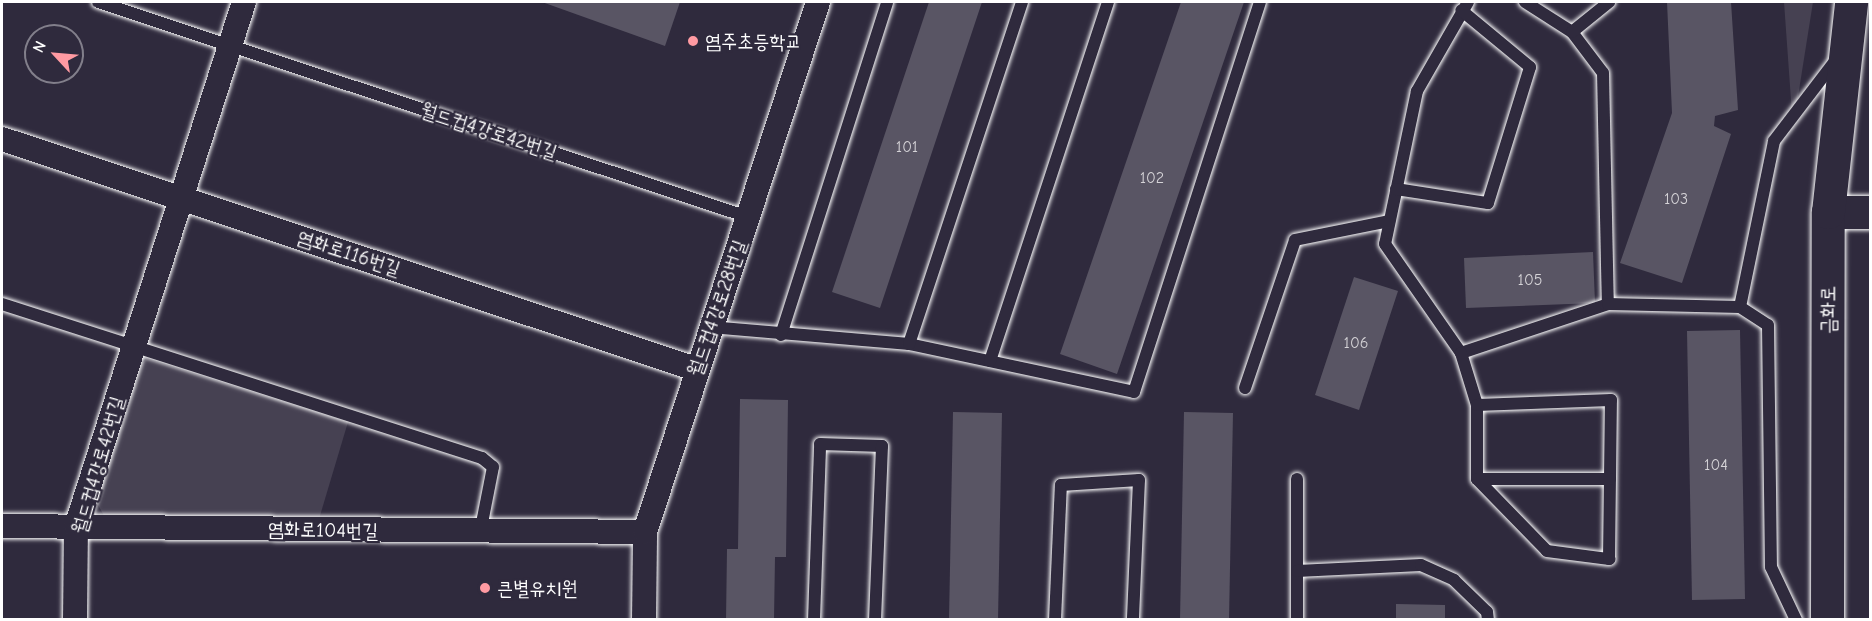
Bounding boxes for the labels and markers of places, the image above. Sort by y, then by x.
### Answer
place label: 염주초등학교 [705,29,802,53]
marker: 염주초등학교 [686,34,700,48]
place label: 큰별유치원 [497,576,577,600]
marker: 큰별유치원 [478,581,492,595]

